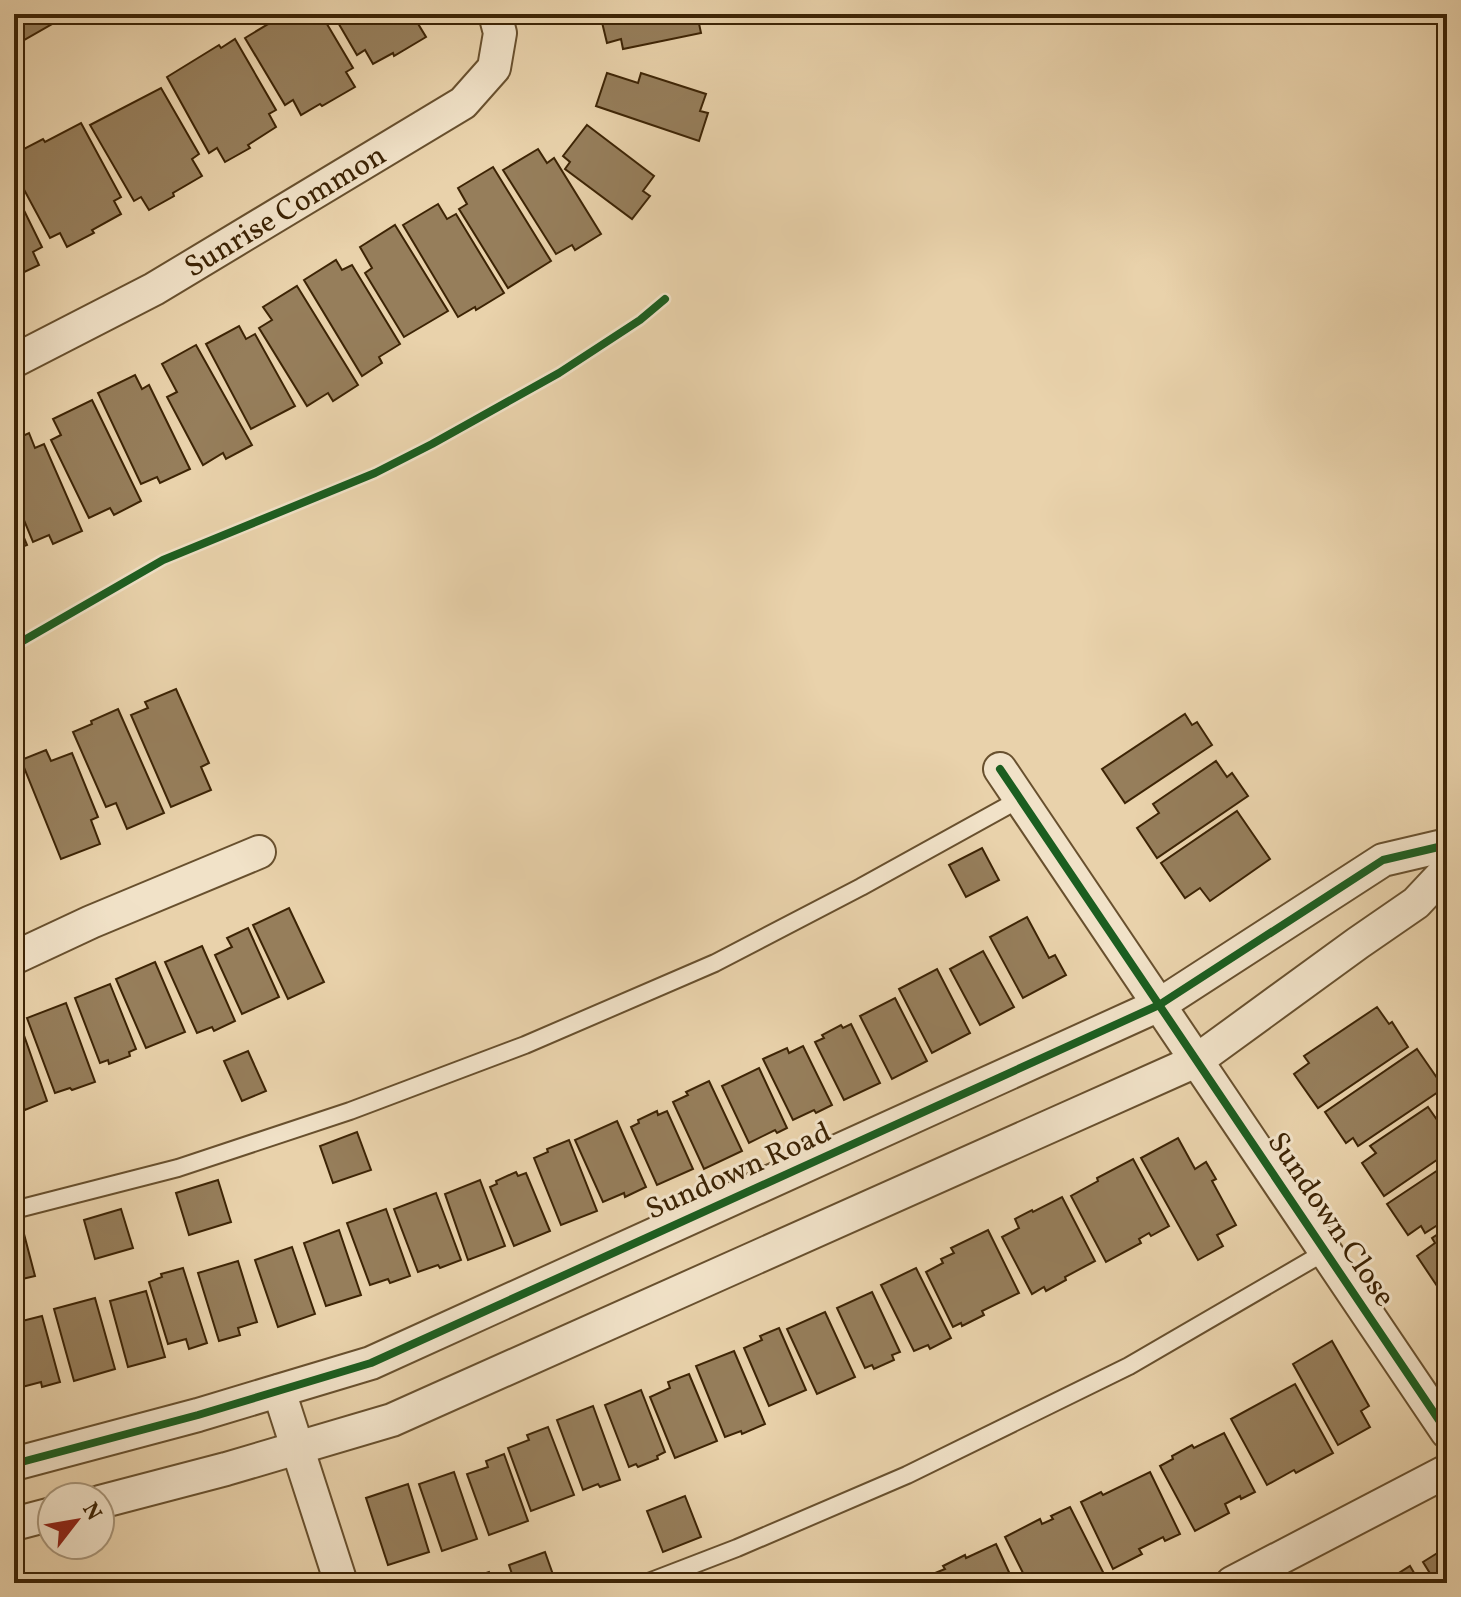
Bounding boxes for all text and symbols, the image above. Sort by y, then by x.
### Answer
street label: Sunrise Common [177,135,395,289]
street label: Sundown Road [639,1112,838,1231]
street label: Sundown Close [1256,1124,1404,1316]
north arrow [36,1481,116,1561]
text: N [74,1497,108,1527]

